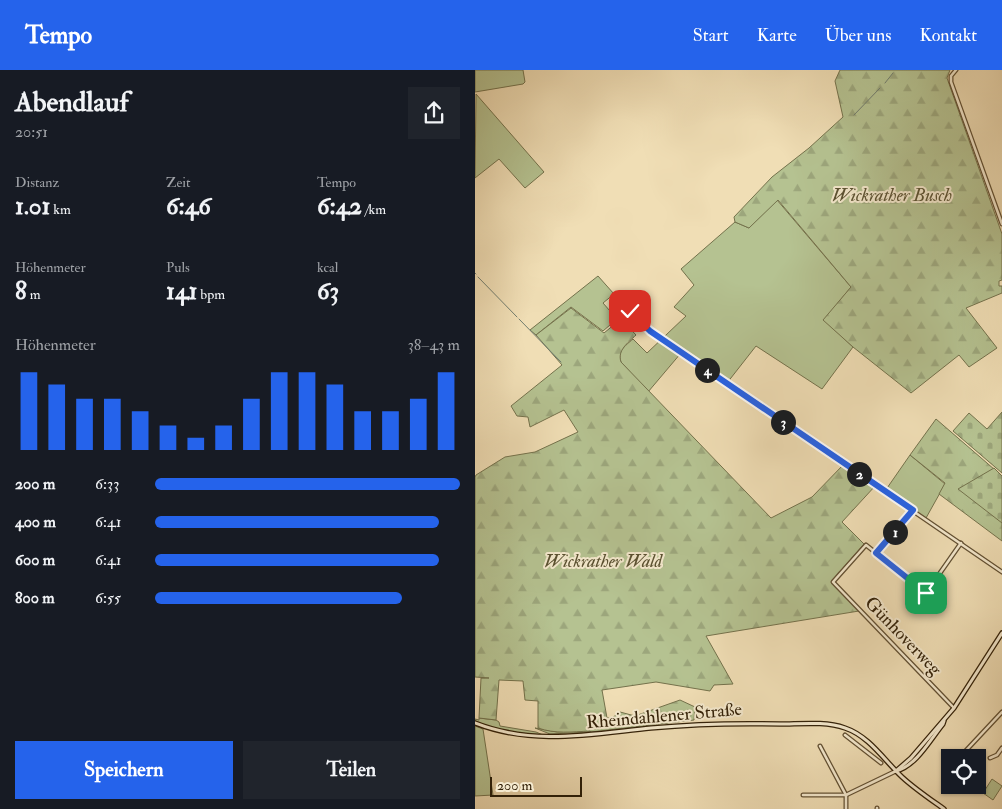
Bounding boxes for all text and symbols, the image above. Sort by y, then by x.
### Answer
text: Tempo [25,20,92,51]
text: Start [693,24,729,47]
text: Karte [757,24,797,47]
text: Über uns [825,24,891,47]
text: Kontakt [919,24,977,47]
text: Abendlauf [15,85,129,120]
button: share [408,87,460,139]
text: 20:51 [15,122,48,142]
text: Distanz [15,174,59,191]
text: Zeit [166,174,191,191]
text: Tempo [317,174,356,191]
park label: Wickrather Busch [832,184,952,207]
text: 1.01 [15,191,50,222]
text: 6:46 [166,191,211,222]
text: 6:42 [317,191,362,222]
text: km [50,201,71,218]
text: /km [362,201,386,218]
text: Höhenmeter [15,259,86,276]
text: Puls [166,259,190,276]
text: kcal [317,259,338,276]
text: 8 [15,276,27,307]
text: 141 [166,276,197,307]
text: 63 [317,276,339,307]
text: m [27,286,41,303]
text: bpm [197,286,225,303]
pin [609,290,651,332]
icon: check [616,297,644,325]
text: Höhenmeter [15,335,96,355]
text: 38–43 m [408,335,460,355]
pin: 4 [695,358,719,382]
text: 4 [704,362,711,379]
pin: 3 [771,410,795,434]
text: 3 [781,414,786,431]
pin: 2 [847,462,871,486]
text: 2 [856,466,863,483]
text: 200 m [15,474,55,494]
text: 6:33 [95,474,119,494]
text: 400 m [15,512,56,532]
text: 6:41 [95,512,121,532]
pin: 1 [883,520,907,544]
text: 1 [893,524,898,541]
text: 600 m [15,550,55,570]
text: 6:41 [95,550,121,570]
park label: Wickrather Wald [544,550,663,573]
pin [905,572,947,614]
icon: arrive [912,579,940,607]
text: 800 m [15,588,55,608]
text: 6:55 [95,588,121,608]
street label: Günhoverweg [860,592,947,681]
street label: Rheindahlener Straße [585,698,743,734]
button: Speichern [15,741,233,799]
button: Teilen [243,741,460,799]
map controls [941,749,986,794]
button: locate [941,749,986,794]
scale bar [490,774,583,797]
text: 200 m [497,777,532,794]

